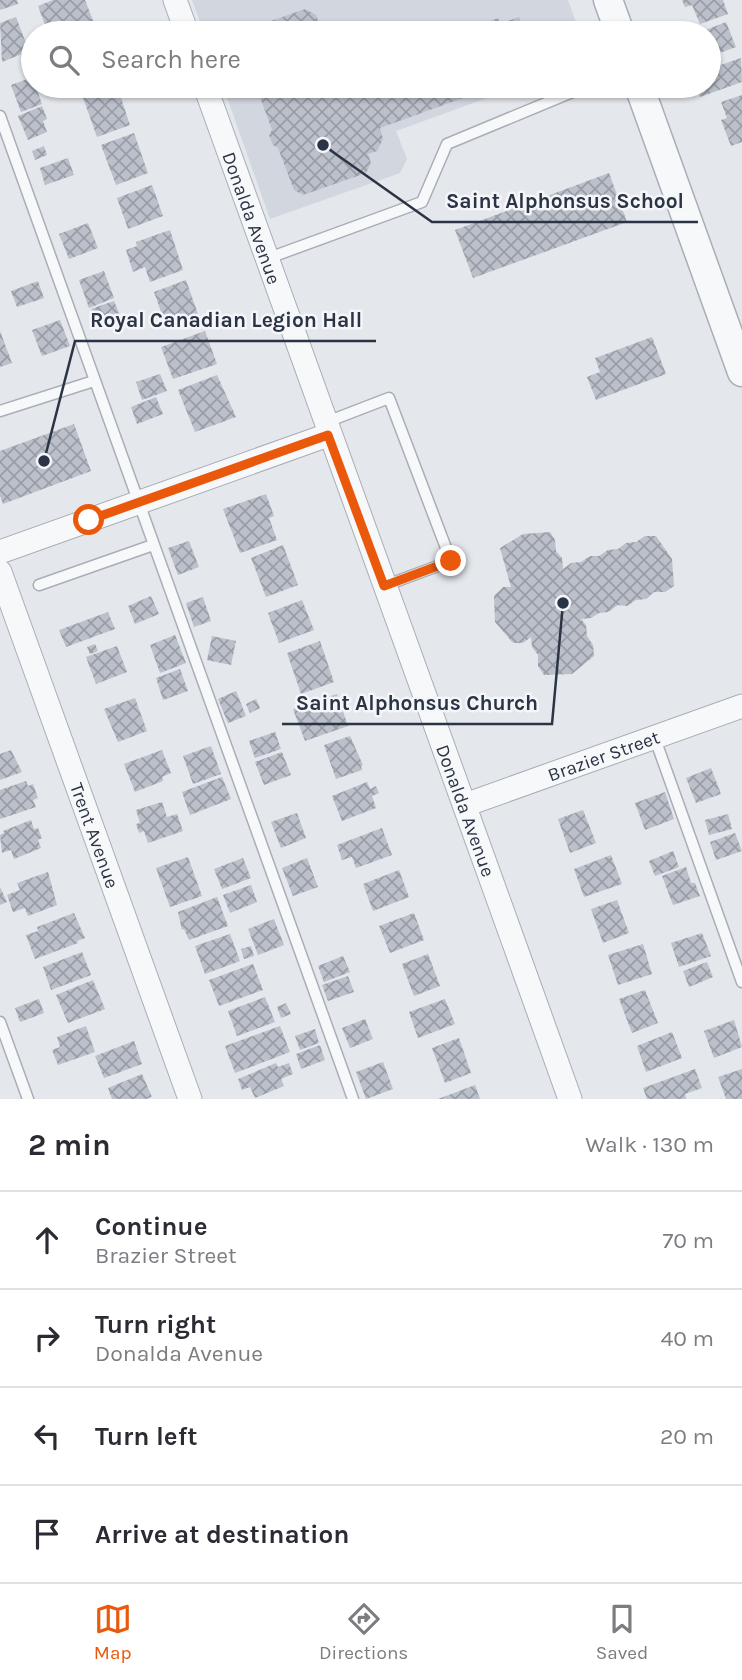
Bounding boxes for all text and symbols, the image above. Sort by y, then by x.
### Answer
search box [21,21,721,98]
icon: search [45,41,83,79]
text: Search here [101,44,241,75]
street label: Donalda Avenue [217,149,285,287]
callout: Saint Alphonsus School [432,180,698,222]
text: Saint Alphonsus School [446,189,684,213]
callout: Royal Canadian Legion Hall [75,299,376,341]
text: Royal Canadian Legion Hall [90,308,362,332]
route start [73,504,104,535]
route end [435,545,466,576]
callout: Saint Alphonsus Church [282,682,552,724]
text: Saint Alphonsus Church [296,691,538,715]
street label: Brazier Street [545,726,663,787]
street label: Donalda Avenue [431,742,499,880]
street label: Trent Avenue [65,780,123,891]
text: 2 min [28,1127,111,1163]
text: Walk · 130 m [585,1131,714,1158]
text: Continue [95,1211,207,1242]
icon: ahead [28,1221,66,1259]
text: 70 m [663,1227,714,1254]
text: Brazier Street [95,1242,237,1269]
text: Turn right [95,1309,216,1340]
icon: right [28,1319,66,1357]
text: 40 m [661,1325,714,1352]
text: Donalda Avenue [95,1340,263,1367]
icon: left [28,1417,66,1455]
text: Turn left [95,1421,197,1452]
text: 20 m [660,1423,714,1450]
icon: arrive [28,1515,66,1553]
text: Arrive at destination [95,1519,349,1550]
tab: Map [94,1600,132,1664]
tab: Directions [319,1600,408,1664]
tab: Saved [596,1600,648,1664]

